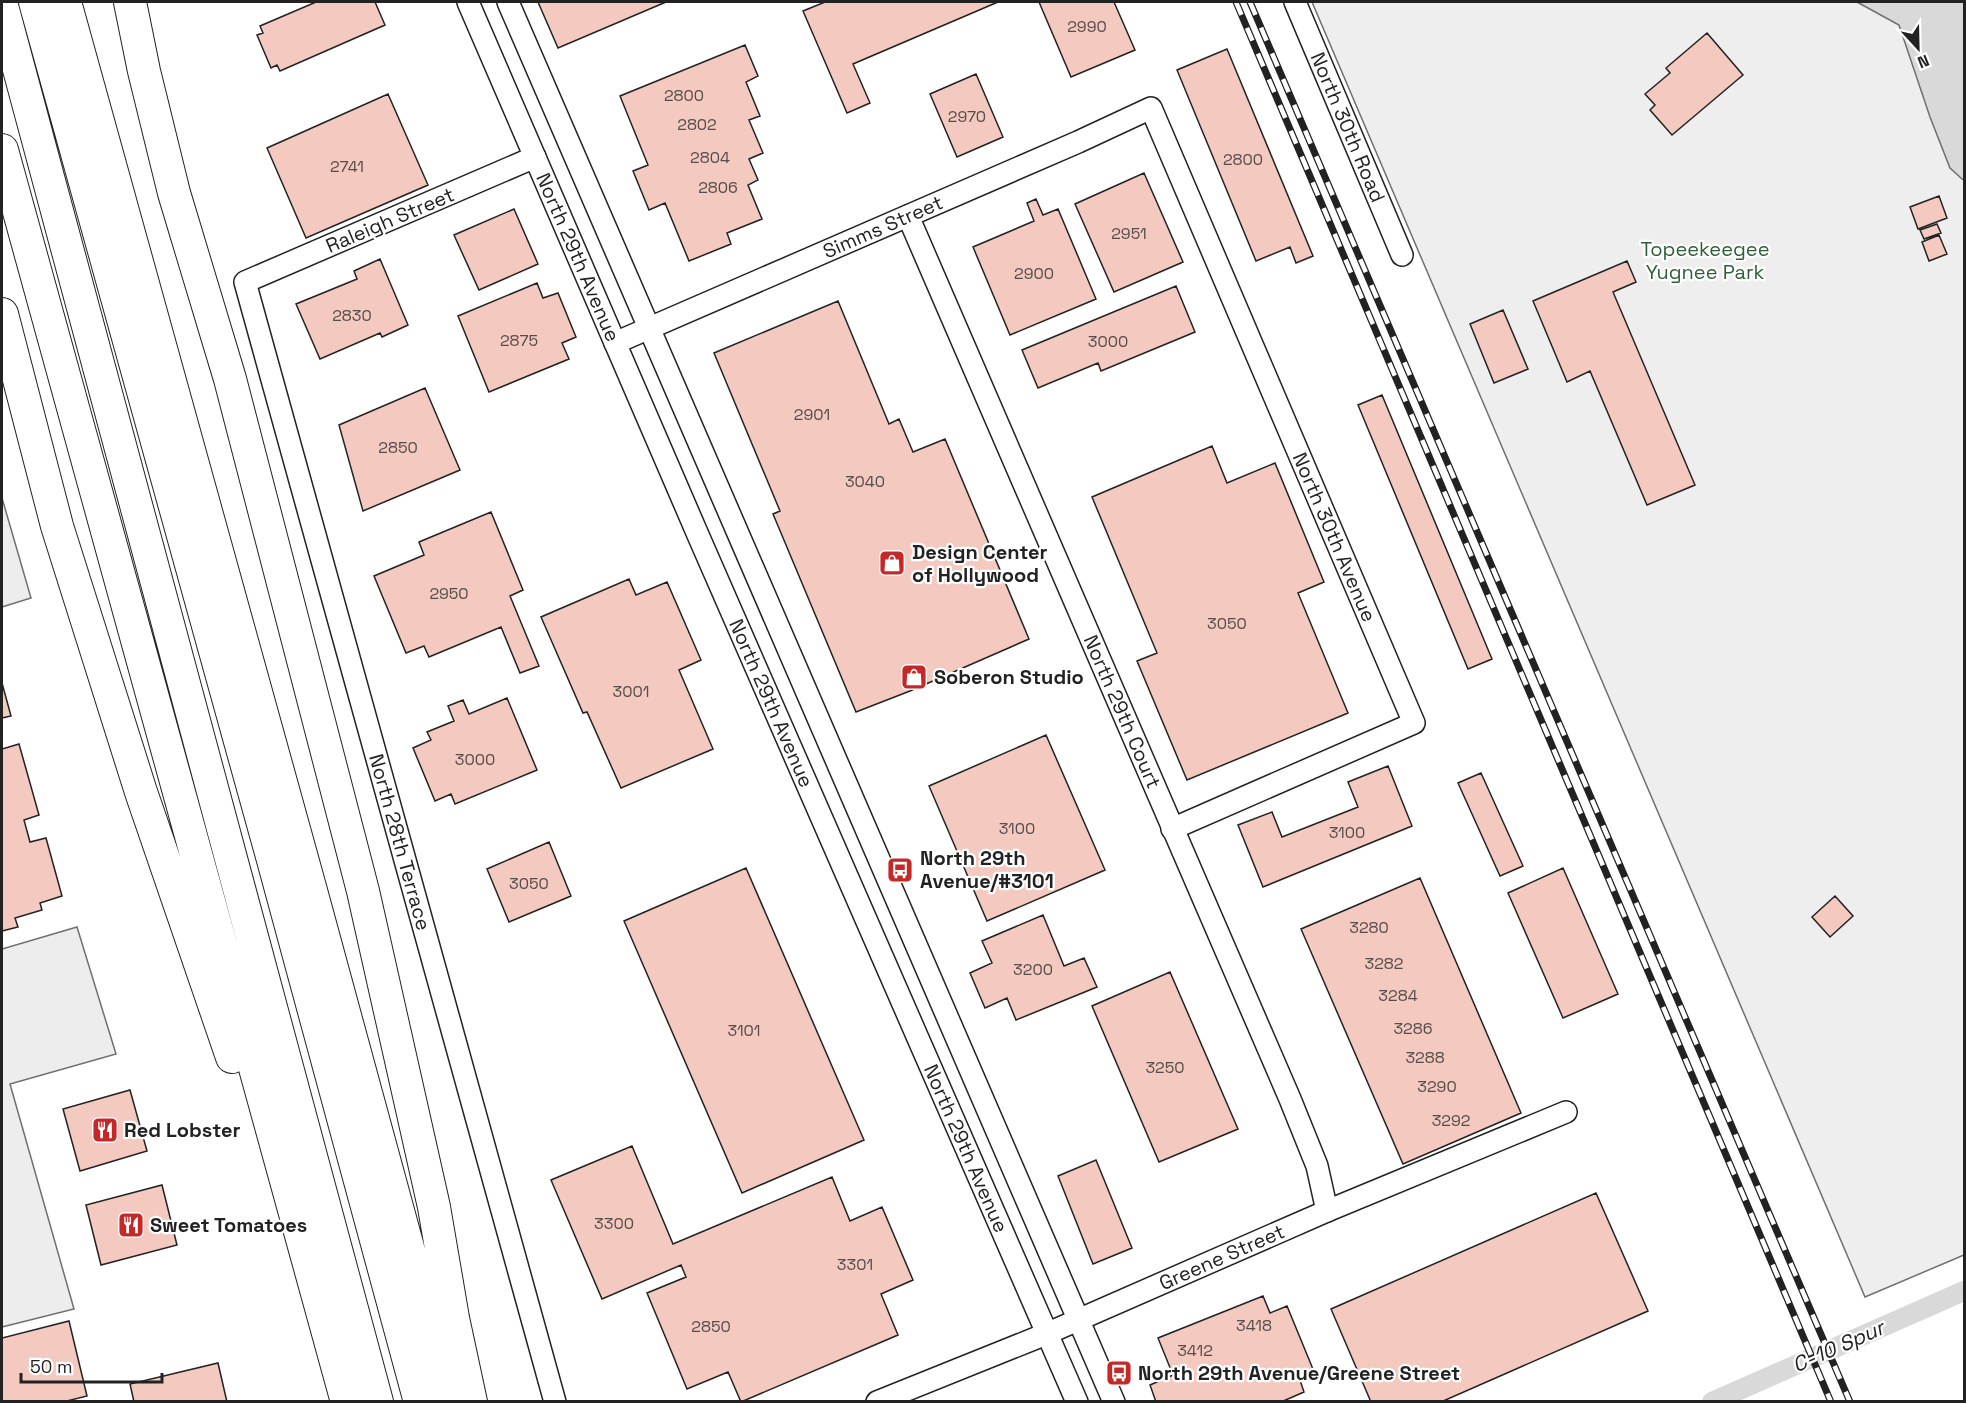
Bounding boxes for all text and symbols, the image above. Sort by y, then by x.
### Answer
house number: 2990 [1067,16,1107,37]
north arrow [1888,18,1948,78]
street label: North 30th Road [1305,48,1391,206]
text: N [1915,50,1932,73]
house number: 2800 [664,85,704,106]
house number: 2970 [948,106,986,127]
house number: 2802 [677,114,717,135]
house number: 2804 [690,147,730,168]
house number: 2800 [1223,149,1263,170]
house number: 2741 [330,156,364,177]
street label: North 29th Avenue [530,169,626,346]
house number: 2806 [698,177,738,198]
street label: Raleigh Street [322,181,458,259]
street label: Simms Street [819,189,947,264]
house number: 2951 [1111,223,1147,244]
park label: Topeekeegee Yugnee Park [1640,236,1770,285]
house number: 2900 [1014,263,1054,284]
house number: 2830 [332,305,372,326]
house number: 2875 [500,330,538,351]
house number: 3000 [1088,331,1128,352]
house number: 2901 [794,404,830,425]
house number: 2850 [378,437,418,458]
street label: North 30th Avenue [1287,448,1382,626]
house number: 3040 [845,471,885,492]
place label: Design Center of Hollywood [912,539,1048,588]
shop icon: Design Center of Hollywood [877,548,907,578]
house number: 2950 [429,583,469,604]
house number: 3050 [1207,613,1247,634]
street label: North 29th Avenue [723,615,820,791]
street label: North 29th Court [1078,631,1167,792]
shop icon: Soberon Studio [899,662,929,692]
place label: Soberon Studio [934,664,1084,690]
house number: 3001 [613,681,649,702]
house number: 3000 [455,749,495,770]
street label: North 28th Terrace [363,751,437,933]
house number: 3100 [999,818,1035,839]
house number: 3100 [1329,822,1365,843]
place label: North 29th Avenue/#3101 [920,845,1054,894]
bus stop icon: North 29th Avenue/#3101 [885,855,915,885]
house number: 3050 [509,873,549,894]
house number: 3280 [1349,917,1389,938]
house number: 3282 [1365,953,1403,974]
house number: 3200 [1013,959,1053,980]
house number: 3284 [1378,985,1418,1006]
house number: 3286 [1393,1018,1433,1039]
house number: 3101 [727,1020,761,1041]
house number: 3288 [1405,1047,1445,1068]
house number: 3250 [1145,1057,1185,1078]
street label: North 29th Avenue [918,1060,1014,1237]
house number: 3290 [1417,1076,1457,1097]
house number: 3292 [1432,1110,1470,1131]
restaurant icon: Red Lobster [90,1115,120,1145]
place label: Red Lobster [124,1117,240,1143]
restaurant icon: Sweet Tomatoes [116,1210,146,1240]
place label: Sweet Tomatoes [150,1212,307,1238]
house number: 3300 [594,1213,634,1234]
street label: Greene Street [1155,1218,1289,1296]
house number: 3301 [837,1254,873,1275]
water label: C-10 Spur [1788,1313,1890,1378]
house number: 3418 [1236,1315,1272,1336]
house number: 2850 [691,1316,731,1337]
house number: 3412 [1177,1340,1213,1361]
scale bar [21,1346,162,1384]
text: 50 m [30,1355,72,1378]
bus stop icon: North 29th Avenue/Greene Street [1104,1358,1134,1388]
place label: North 29th Avenue/Greene Street [1138,1360,1460,1386]

